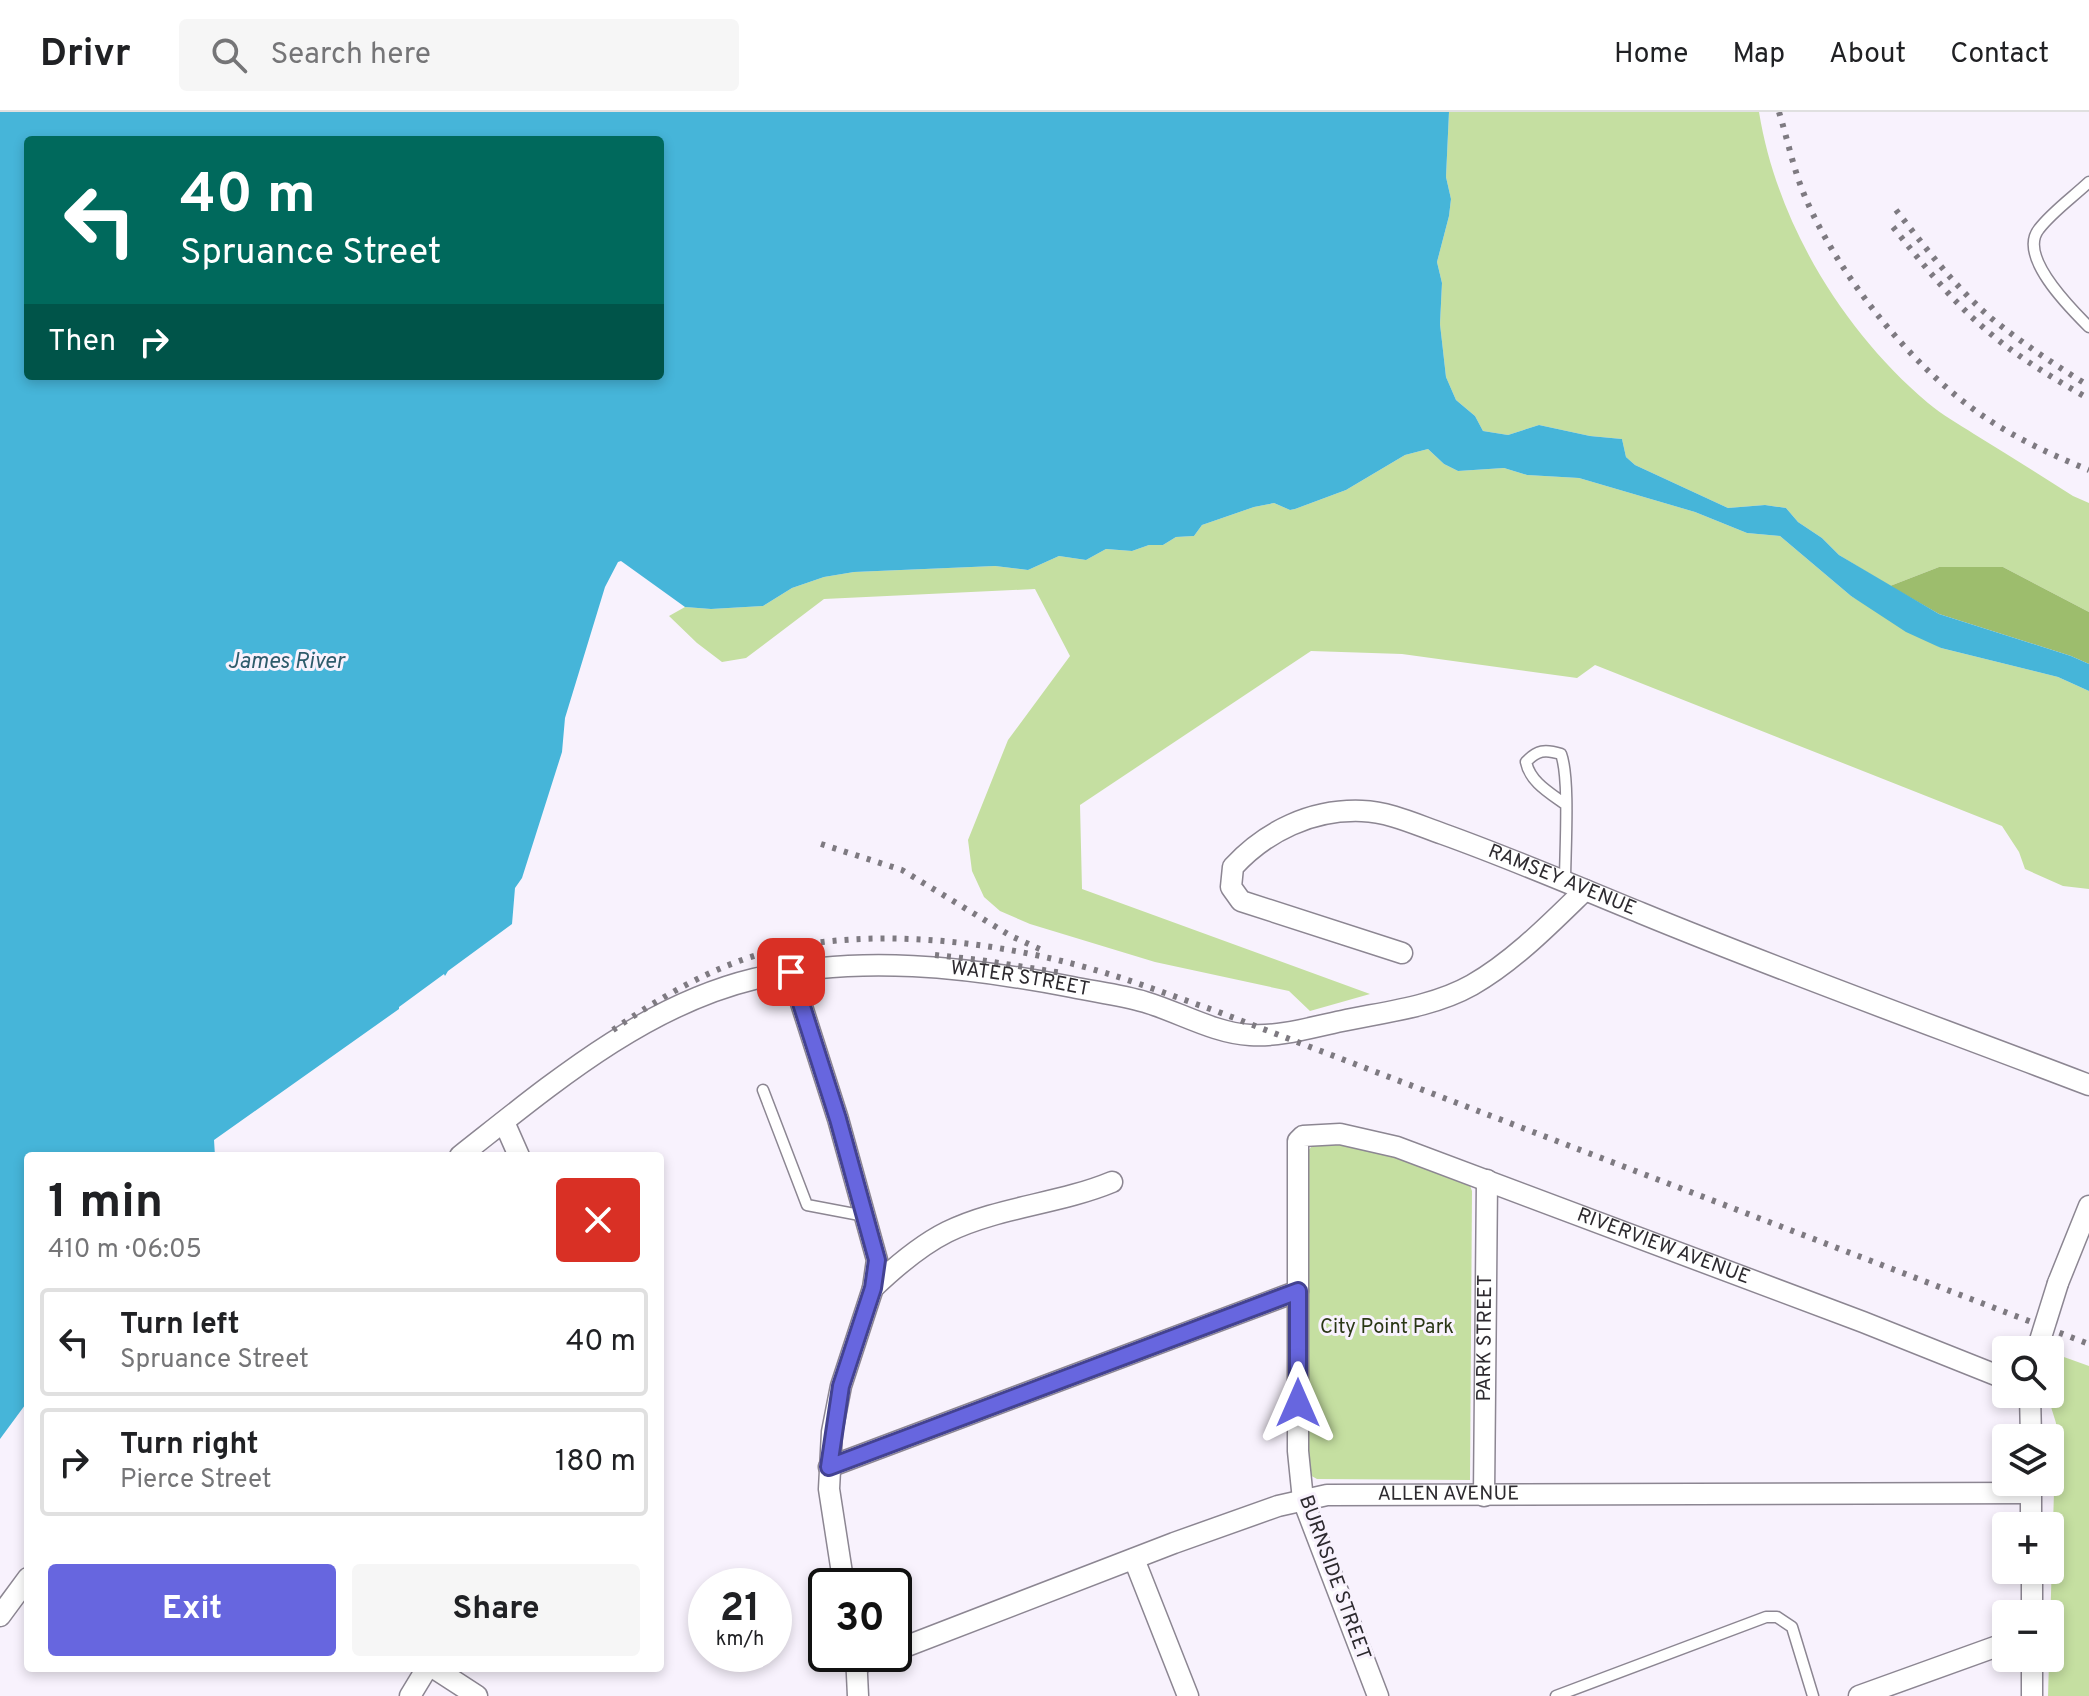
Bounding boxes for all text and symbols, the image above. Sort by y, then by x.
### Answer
search box [179,19,739,91]
text: Drivr [40,31,131,80]
icon: search [207,33,251,77]
text: Search here [271,37,431,74]
text: Home [1614,37,1688,73]
text: Map [1732,37,1785,73]
text: About [1829,37,1906,73]
text: Contact [1950,37,2049,73]
text: 40 m [180,162,316,232]
icon: left [48,168,152,272]
text: Spruance Street [180,231,441,277]
icon: right [132,320,176,364]
text: Then [48,324,116,361]
water label: James River [228,649,346,676]
street label: RAMSEY AVENUE [1484,839,1640,923]
pin [757,938,825,1006]
icon: arrive [769,950,813,994]
street label: WATER STREET [949,956,1092,1003]
text: 1 min [48,1174,163,1234]
button: close [556,1178,640,1262]
street label: RIVERVIEW AVENUE [1573,1203,1753,1291]
text: 410 m · 06:05 [48,1234,202,1267]
street label: PARK STREET [1472,1274,1499,1402]
text: Turn left [120,1307,240,1344]
park label: City Point Park [1320,1315,1454,1341]
icon: left [52,1320,96,1364]
text: 40 m [566,1324,636,1361]
map controls [1992,1336,2064,1672]
button: search [1992,1336,2064,1408]
text: Spruance Street [120,1344,309,1377]
position arrow [1256,1361,1340,1445]
button: layers [1992,1424,2064,1496]
text: Turn right [120,1427,258,1464]
icon: right [52,1440,96,1484]
text: 180 m [555,1444,636,1481]
text: Pierce Street [120,1464,272,1497]
street label: ALLEN AVENUE [1377,1481,1519,1508]
street label: BURNSIDE STREET [1292,1492,1376,1664]
button: + [1992,1512,2064,1584]
button: Exit [48,1564,336,1656]
button: Share [352,1564,640,1656]
speed limit sign: 30 [808,1568,912,1672]
text: 21 [720,1585,760,1635]
button: − [1992,1600,2064,1672]
text: km/h [716,1627,764,1653]

